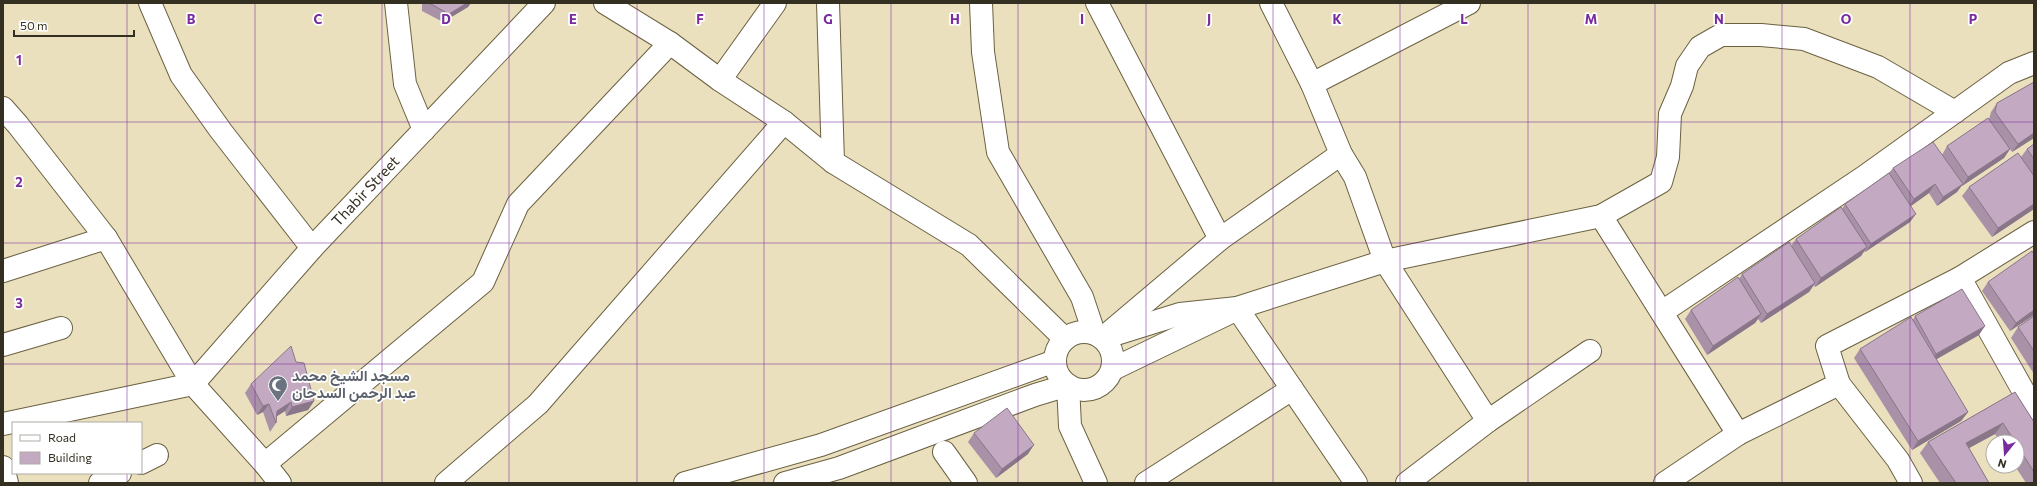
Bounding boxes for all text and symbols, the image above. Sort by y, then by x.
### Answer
text: B [187,11,196,27]
text: C [314,11,323,27]
text: D [441,11,451,27]
text: E [569,11,577,27]
text: F [696,11,704,27]
text: G [823,11,833,27]
text: H [950,11,960,27]
text: I [1080,11,1084,27]
text: J [1207,11,1211,27]
text: K [1332,11,1342,27]
text: L [1460,11,1468,27]
text: M [1585,11,1597,27]
text: N [1714,11,1724,27]
text: O [1841,11,1852,27]
text: P [1969,11,1978,27]
scale bar [14,12,134,38]
text: 50 m [20,18,48,32]
text: 1 [16,52,22,68]
street label: Thabir Street [327,152,403,230]
text: 2 [15,174,23,190]
text: 3 [15,295,23,311]
place label: مسجد الشيخ محمد عبد الرحمن السدحان [292,366,416,402]
mosque icon: مسجد الشيخ محمد عبد الرحمن السدحان [267,374,289,402]
legend [12,422,142,474]
text: Road [48,430,76,444]
north arrow [1985,434,2025,474]
text: Building [48,450,92,464]
text: N [1996,457,2008,471]

